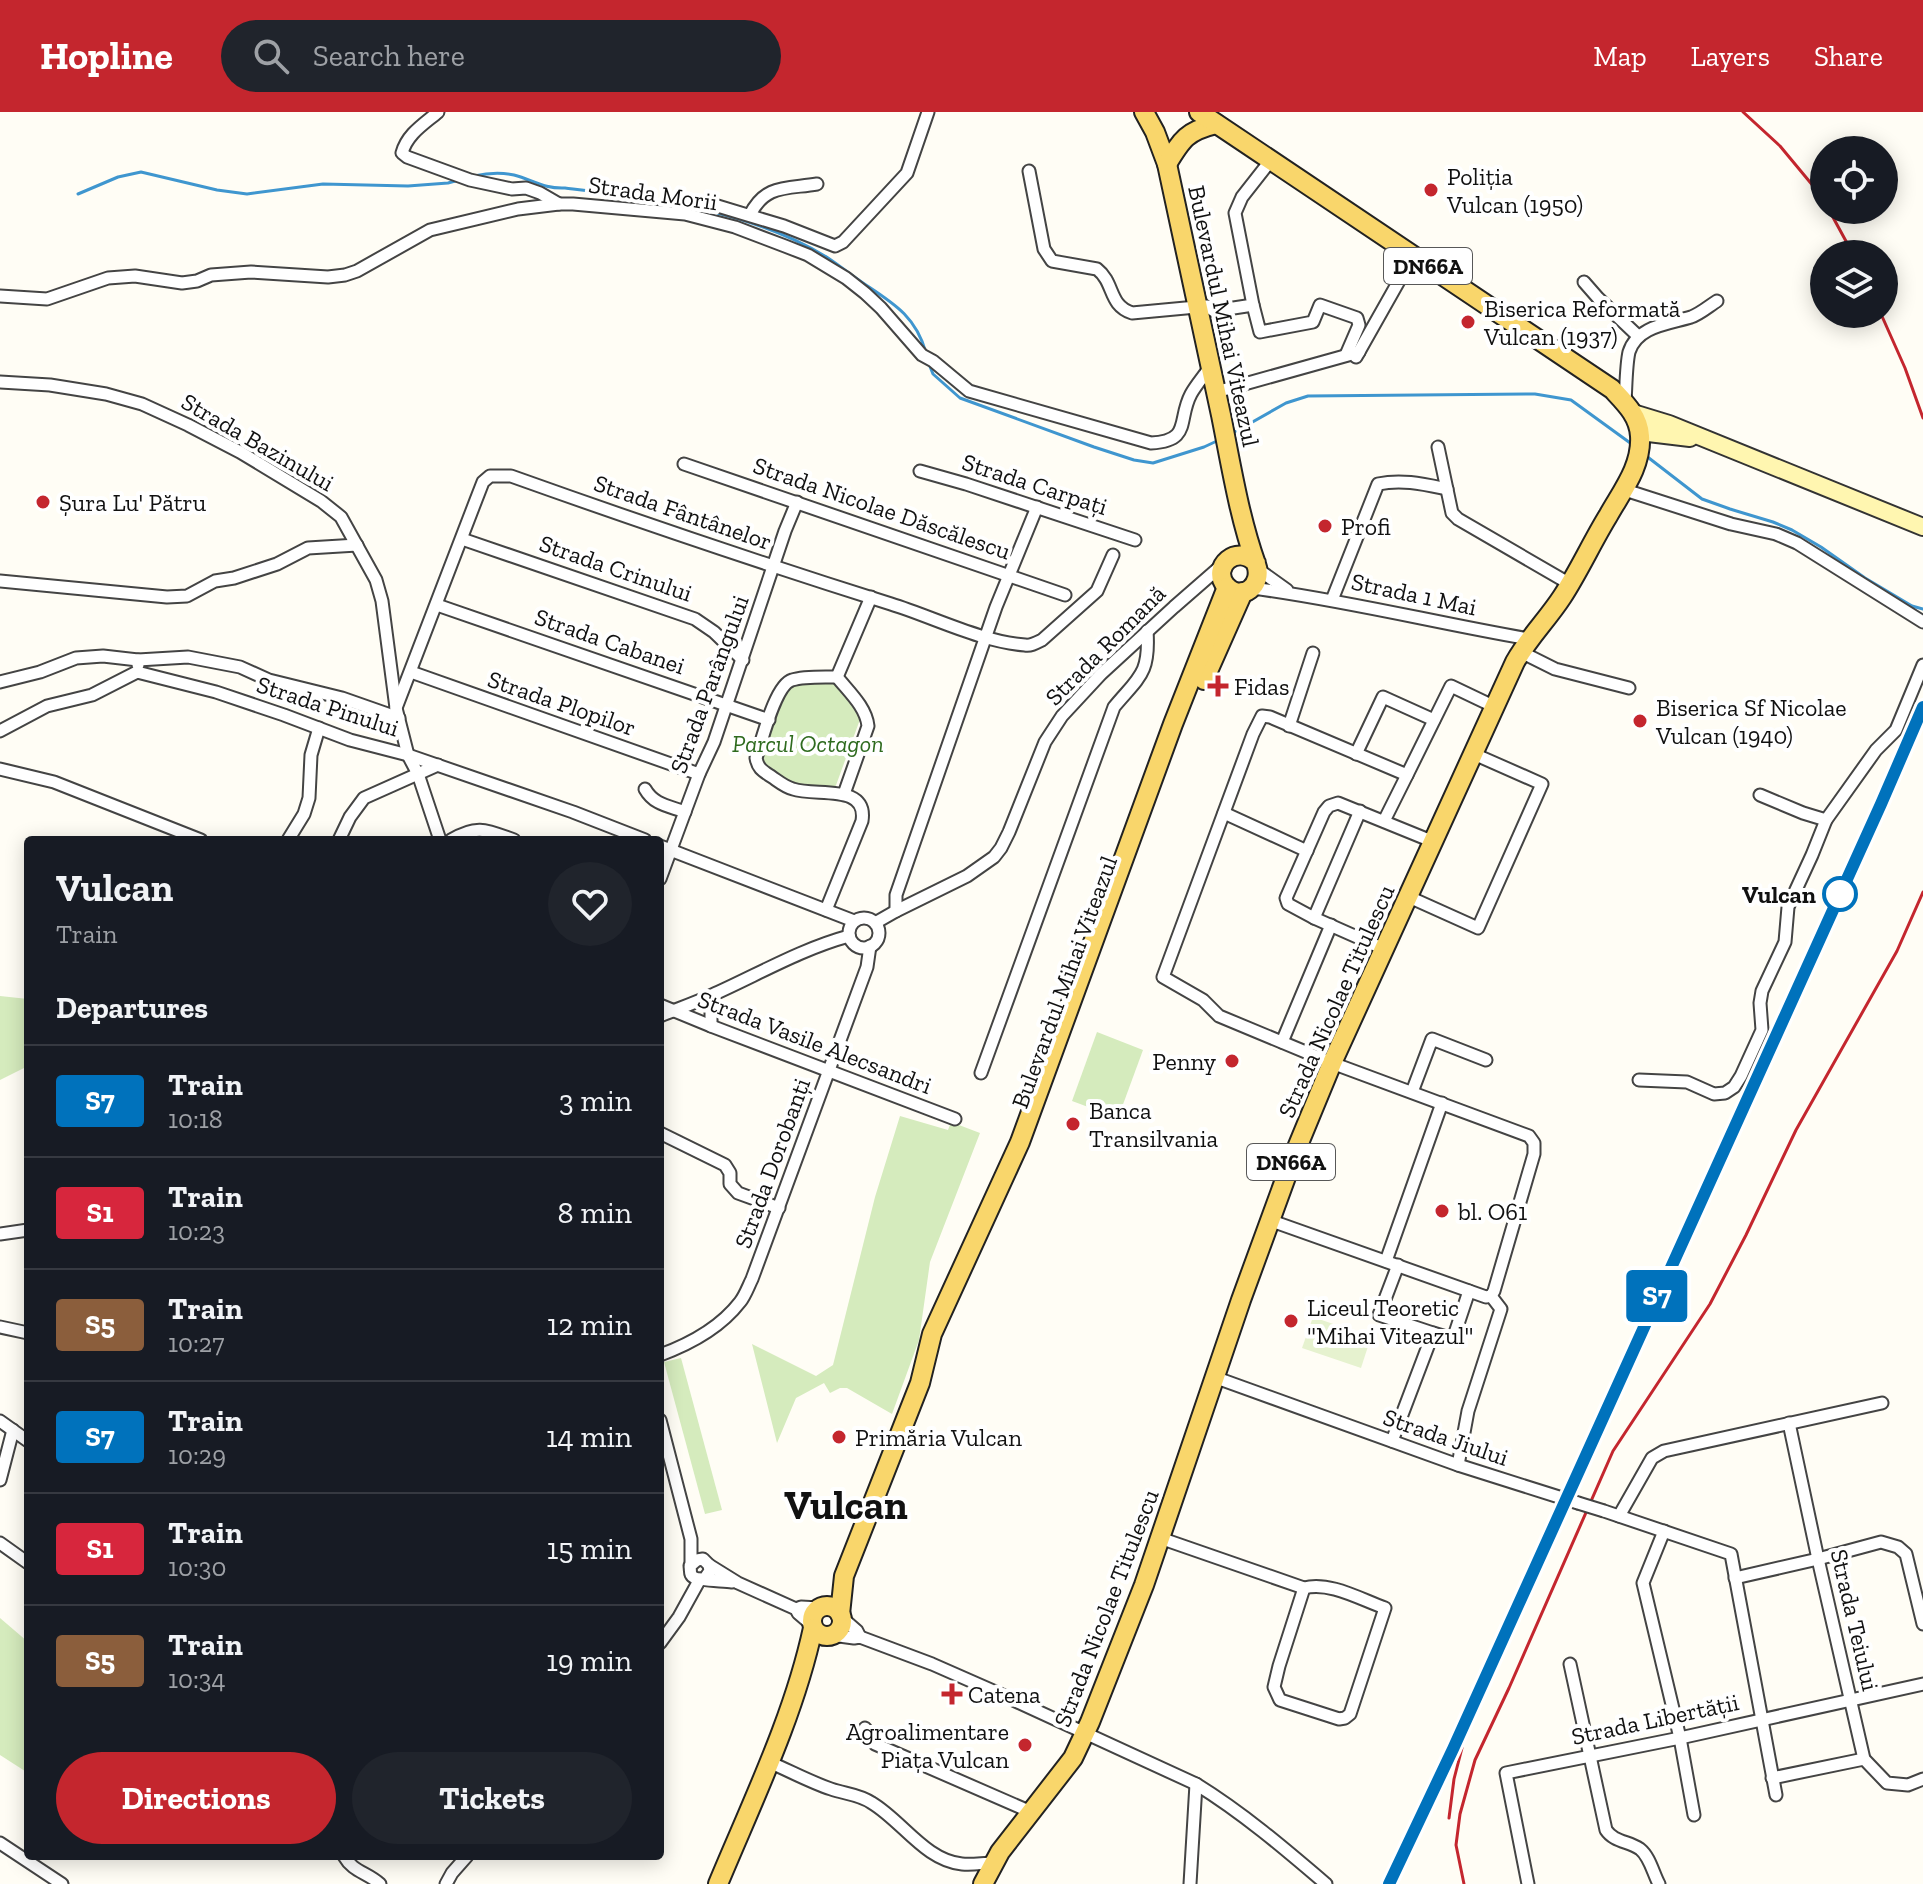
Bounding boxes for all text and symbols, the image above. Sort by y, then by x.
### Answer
search box [221,20,781,92]
text: Hopline [40,33,173,79]
icon: search [249,34,293,78]
text: Search here [313,38,465,74]
text: Map [1593,40,1647,73]
text: Layers [1691,40,1770,73]
text: Share [1814,40,1883,73]
map controls [1810,136,1898,328]
button: locate [1810,136,1898,224]
place label: Poliția Vulcan (1950) [1446,162,1583,219]
street label: Strada Morii [587,170,720,216]
marker: Poliția Vulcan (1950) [1422,181,1440,199]
street label: Bulevardul Mihai Viteazul [1182,183,1266,449]
button: layers [1810,240,1898,328]
road number: DN66A [1384,248,1472,284]
place label: Biserica Reformată Vulcan (1937) [1483,294,1681,351]
marker: Biserica Reformată Vulcan (1937) [1459,313,1477,331]
street label: Strada Bazinului [177,387,340,498]
street label: Strada Carpați [959,447,1112,521]
street label: Strada Nicolae Dăscălescu [750,450,1015,566]
street label: Strada Fântânelor [590,468,776,556]
place label: Șura Lu' Pătru [59,488,207,517]
marker: Șura Lu' Pătru [34,493,52,511]
place label: Profi [1341,512,1391,541]
marker: Profi [1316,517,1334,535]
street label: Strada Crinului [536,528,696,608]
street label: Strada 1 Mai [1349,567,1480,621]
street label: Strada Romană [1039,579,1171,711]
street label: Strada Parângului [663,591,755,777]
street label: Strada Cabanei [531,602,689,680]
street label: Strada Plopilor [484,664,640,742]
street label: Strada Pinului [253,669,403,743]
place label: Fidas [1234,672,1289,701]
marker: Fidas [1209,677,1227,695]
place label: Biserica Sf Nicolae Vulcan (1940) [1655,693,1847,750]
marker: Biserica Sf Nicolae Vulcan (1940) [1631,712,1649,730]
park label: Parcul Octagon [732,729,884,758]
street label: Bulevardul Mihai Viteazul [1005,852,1123,1112]
button: heart [548,862,632,946]
text: Vulcan [56,865,173,911]
marker: Vulcan [1823,877,1857,911]
street label: Strada Nicolae Titulescu [1272,880,1401,1122]
place label: Vulcan [1742,880,1816,909]
text: Train [56,918,117,950]
street label: Strada Vasile Alecsandri [694,984,936,1100]
text: Departures [56,990,208,1026]
place label: Penny [1152,1047,1217,1076]
marker: Penny [1223,1052,1241,1070]
text: Train [168,1067,243,1103]
street label: Strada Dorobanți [728,1074,816,1252]
text: 3 min [559,1083,632,1119]
text: S7 [85,1084,115,1117]
place label: Banca Transilvania [1089,1096,1219,1153]
text: 10:18 [168,1103,223,1135]
marker: Banca Transilvania [1064,1115,1082,1133]
road number: DN66A [1247,1144,1335,1180]
text: Train [168,1179,243,1215]
text: 8 min [558,1195,632,1231]
text: S1 [87,1196,113,1229]
place label: bl. O61 [1457,1197,1527,1226]
marker: bl. O61 [1433,1202,1451,1220]
text: 10:23 [168,1215,225,1247]
line badge: S7 [1621,1270,1693,1322]
text: S7 [1642,1279,1672,1312]
text: Train [168,1291,243,1327]
place label: Liceul Teoretic "Mihai Viteazul" [1307,1293,1473,1350]
text: 12 min [547,1307,632,1343]
text: S5 [85,1308,115,1341]
marker: Liceul Teoretic "Mihai Viteazul" [1282,1312,1300,1330]
text: 10:27 [168,1327,224,1359]
street label: Strada Jiului [1380,1402,1513,1472]
text: Train [168,1403,243,1439]
text: 14 min [546,1419,632,1455]
text: S7 [85,1420,115,1453]
place label: Primăria Vulcan [855,1423,1022,1452]
marker: Primăria Vulcan [830,1428,848,1446]
text: 10:29 [168,1439,226,1471]
district label: Vulcan [784,1481,908,1529]
street label: Strada Nicolae Titulescu [1047,1485,1165,1731]
text: Train [168,1515,243,1551]
text: 15 min [547,1531,632,1567]
text: S1 [87,1532,113,1565]
street label: Strada Teiului [1825,1546,1885,1694]
text: 10:30 [168,1551,227,1583]
text: Train [168,1627,243,1663]
text: 19 min [546,1643,632,1679]
text: S5 [85,1644,115,1677]
text: 10:34 [168,1663,226,1695]
place label: Catena [968,1680,1041,1709]
marker: Catena [943,1685,961,1703]
street label: Strada Libertății [1569,1687,1742,1751]
place label: Agroalimentare Piața Vulcan [846,1717,1009,1774]
marker: Agroalimentare Piața Vulcan [1016,1736,1034,1754]
button: Directions [56,1752,336,1844]
button: Tickets [352,1752,632,1844]

